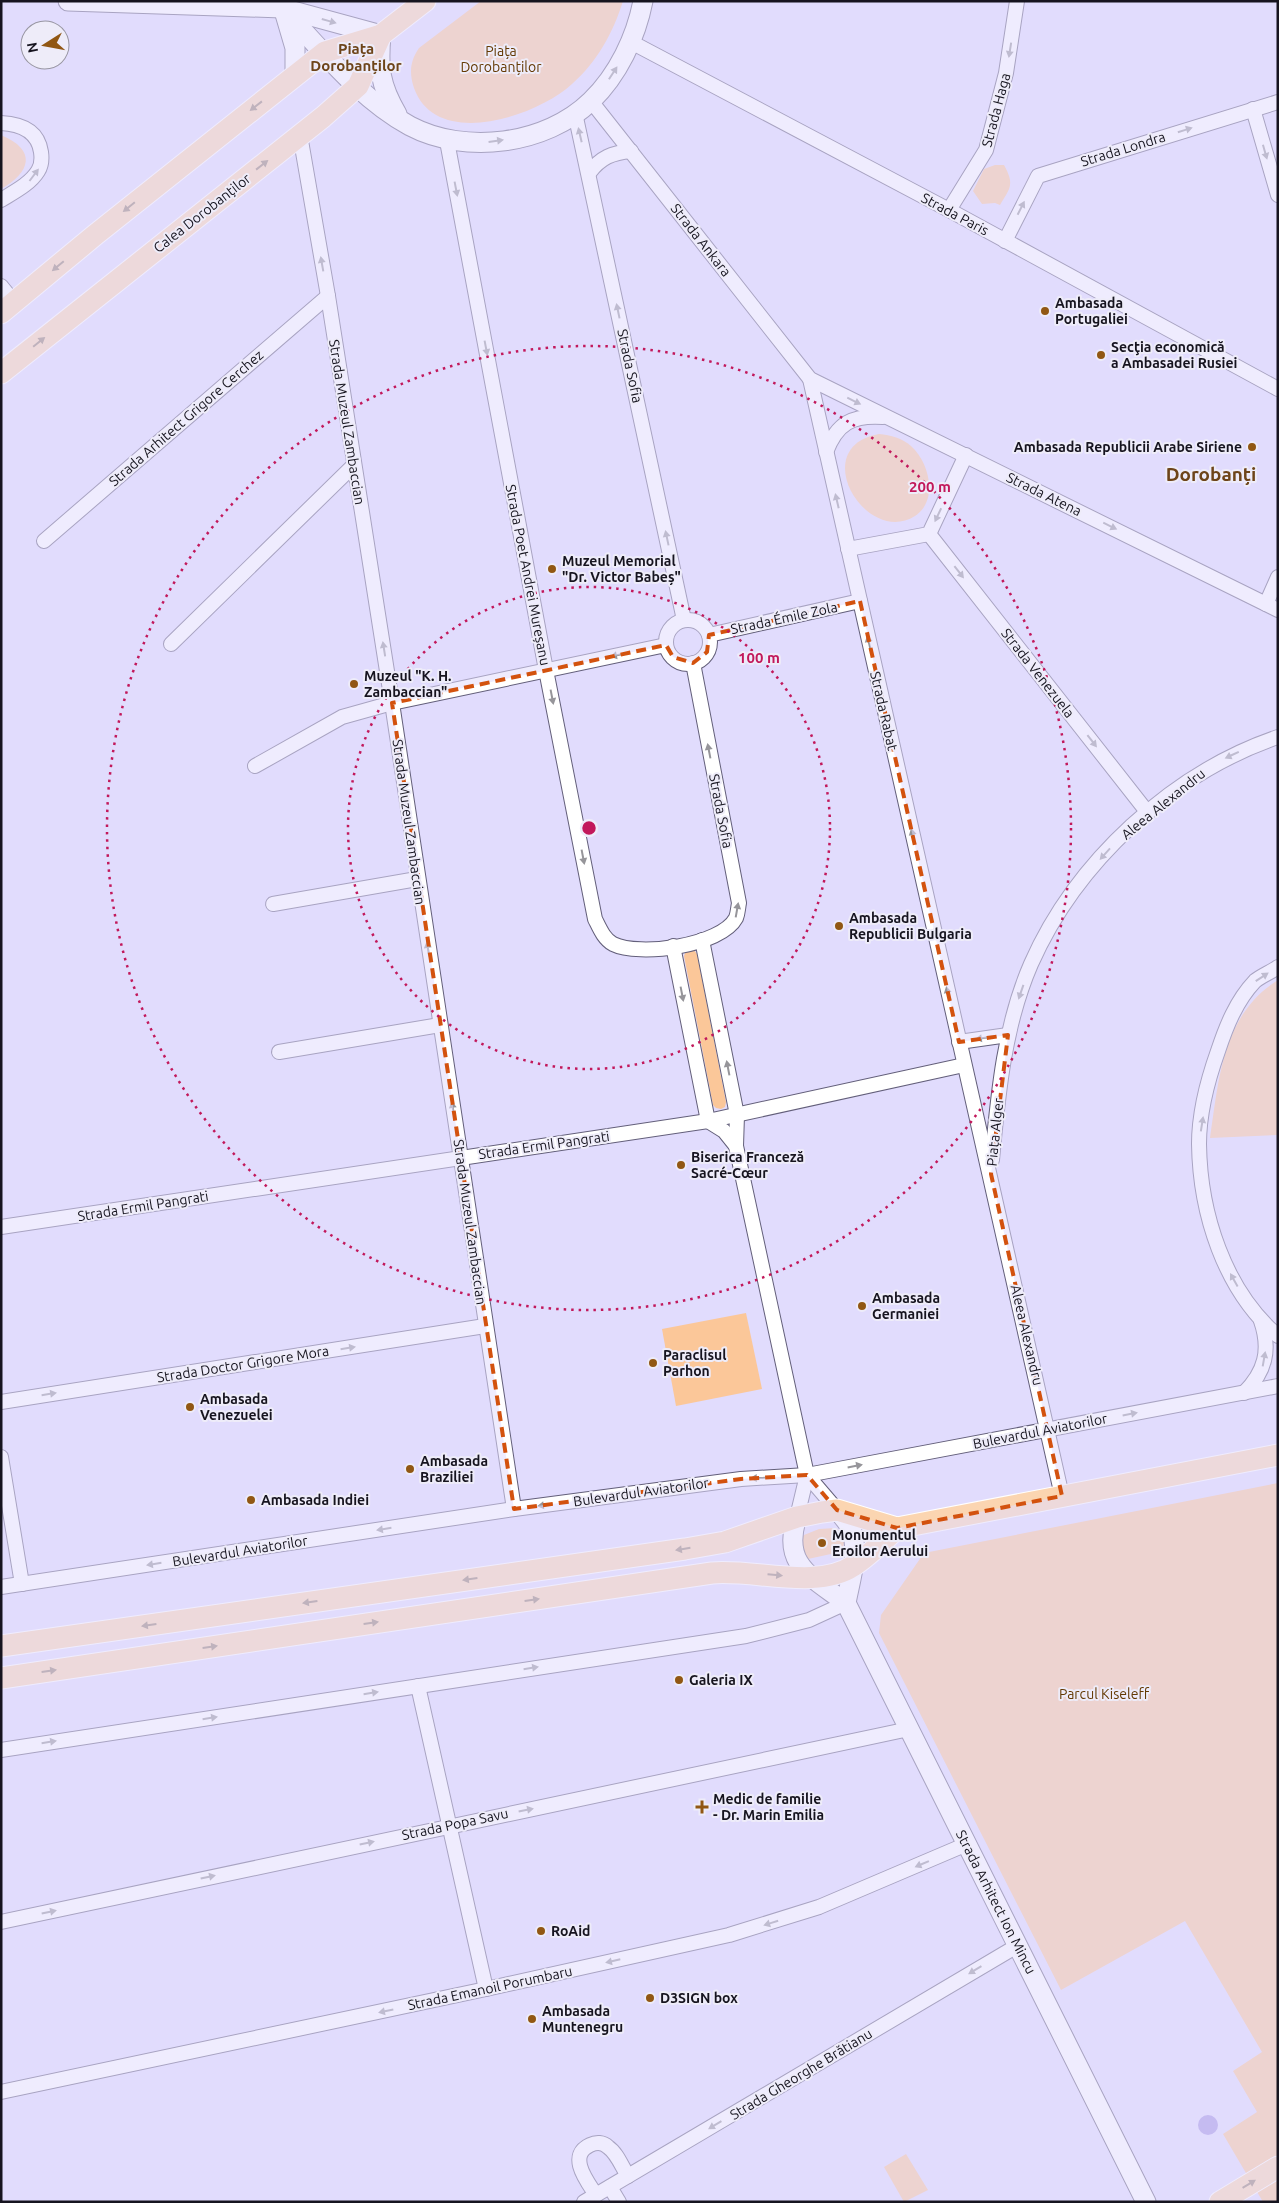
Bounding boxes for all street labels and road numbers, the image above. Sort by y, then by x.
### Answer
street label: Strada Haga [978,71,1014,149]
street label: Strada Londra [1079,128,1167,170]
street label: Calea Dorobanților [150,170,254,256]
street label: Strada Paris [919,190,991,238]
street label: Strada Ankara [668,200,734,280]
street label: Strada Sofia [614,327,646,405]
street label: Strada Muzeul Zambaccian [326,338,368,506]
street label: Strada Arhitect Grigore Cerchez [106,347,266,489]
street label: Strada Atena [1004,469,1084,519]
street label: Strada Poet Andrei Mureșanu [503,483,553,667]
street label: Strada Émile Zola [729,598,839,637]
street label: Strada Venezuela [998,625,1078,721]
street label: Strada Rabat [867,670,901,753]
street label: Strada Muzeul Zambaccian [389,738,429,906]
street label: Aleea Alexandru [1118,765,1208,843]
street label: Strada Sofia [706,772,736,850]
street label: Piața Alger [983,1096,1007,1167]
street label: Strada Ermil Pangrati [477,1128,611,1162]
street label: Strada Muzeul Zambaccian [450,1138,490,1306]
street label: Strada Ermil Pangrati [76,1188,210,1224]
street label: Aleea Alexandru [1008,1283,1046,1387]
street label: Strada Doctor Grigore Mora [156,1342,330,1386]
street label: Bulevardul Aviatorilor [971,1410,1109,1452]
street label: Bulevardul Aviatorilor [572,1474,710,1509]
street label: Bulevardul Aviatorilor [171,1532,309,1570]
street label: Strada Popa Savu [400,1805,510,1843]
street label: Strada Arhitect Ion Mincu [953,1827,1039,1977]
street label: Strada Emanoil Porumbaru [406,1963,574,2013]
street label: Strada Gheorghe Brătianu [727,2025,875,2123]

